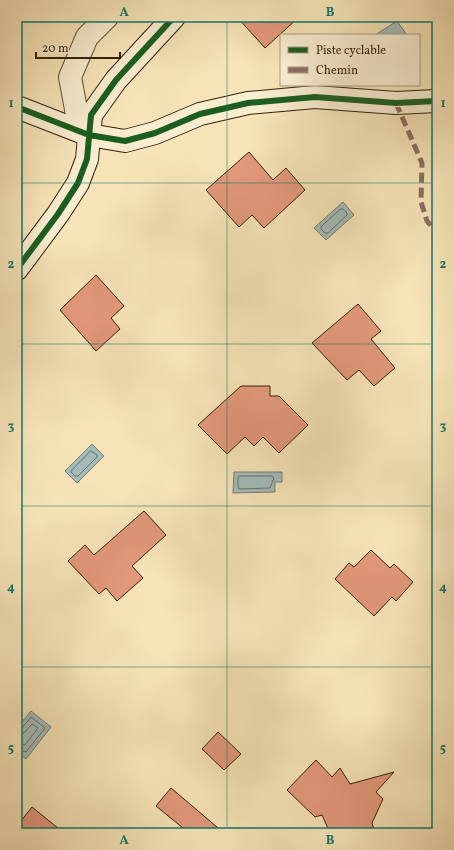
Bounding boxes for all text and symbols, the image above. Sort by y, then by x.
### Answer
text: A [119,4,129,22]
text: B [326,4,335,22]
scale bar [36,34,120,60]
legend [280,34,420,86]
text: 20 m [42,41,69,57]
text: Piste cyclable [316,43,386,59]
text: Chemin [316,63,358,79]
text: 1 [8,95,14,113]
text: 1 [440,95,446,113]
text: 2 [8,256,15,274]
text: 2 [440,256,447,274]
text: 3 [8,418,15,436]
text: 3 [440,418,447,436]
text: 4 [7,579,15,597]
text: 4 [439,579,447,597]
text: 5 [8,740,14,758]
text: 5 [440,740,446,758]
text: A [119,832,129,850]
text: B [326,832,335,850]

